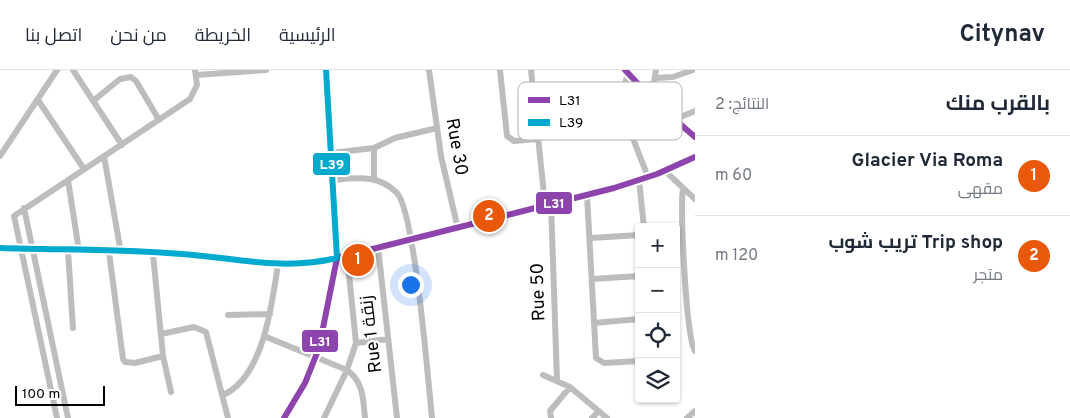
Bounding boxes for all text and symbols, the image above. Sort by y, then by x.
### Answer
text: Citynav [959,20,1045,50]
text: اتصل بنا [25,25,82,48]
text: من نحن [110,25,167,48]
text: الخريطة [195,25,251,48]
text: الرئيسية [279,25,336,48]
legend [518,82,682,140]
text: بالقرب منك [946,91,1050,118]
text: L31 [559,93,580,110]
text: النتائج: 2 [715,95,769,115]
text: L39 [559,115,583,132]
street label: Rue 30 [440,117,472,177]
text: Glacier Via Roma [852,149,1003,173]
line badge: L39 [312,152,351,176]
text: L39 [320,157,344,174]
text: 60 m [715,166,752,186]
text: 1 [1031,166,1037,186]
text: مقهى [958,180,1003,200]
line badge: L31 [535,191,573,215]
text: L31 [543,196,565,213]
pin: 2 [473,197,505,235]
map controls [635,223,680,403]
button: + [635,223,680,268]
text: Trip shop تريب شوب [828,231,1003,255]
pin: 1 [342,241,374,279]
text: 120 m [715,246,758,266]
text: 2 [1029,246,1039,266]
street label: Rue 50 [526,262,552,322]
text: متجر [974,266,1003,286]
button: − [635,268,680,313]
your location [398,272,424,298]
street label: Rue 1 زنقة [356,294,388,374]
button: locate [635,313,680,358]
line badge: L31 [301,329,339,353]
text: L31 [309,334,331,351]
button: layers [635,358,680,403]
scale bar [15,383,105,406]
text: 100 m [22,386,60,403]

